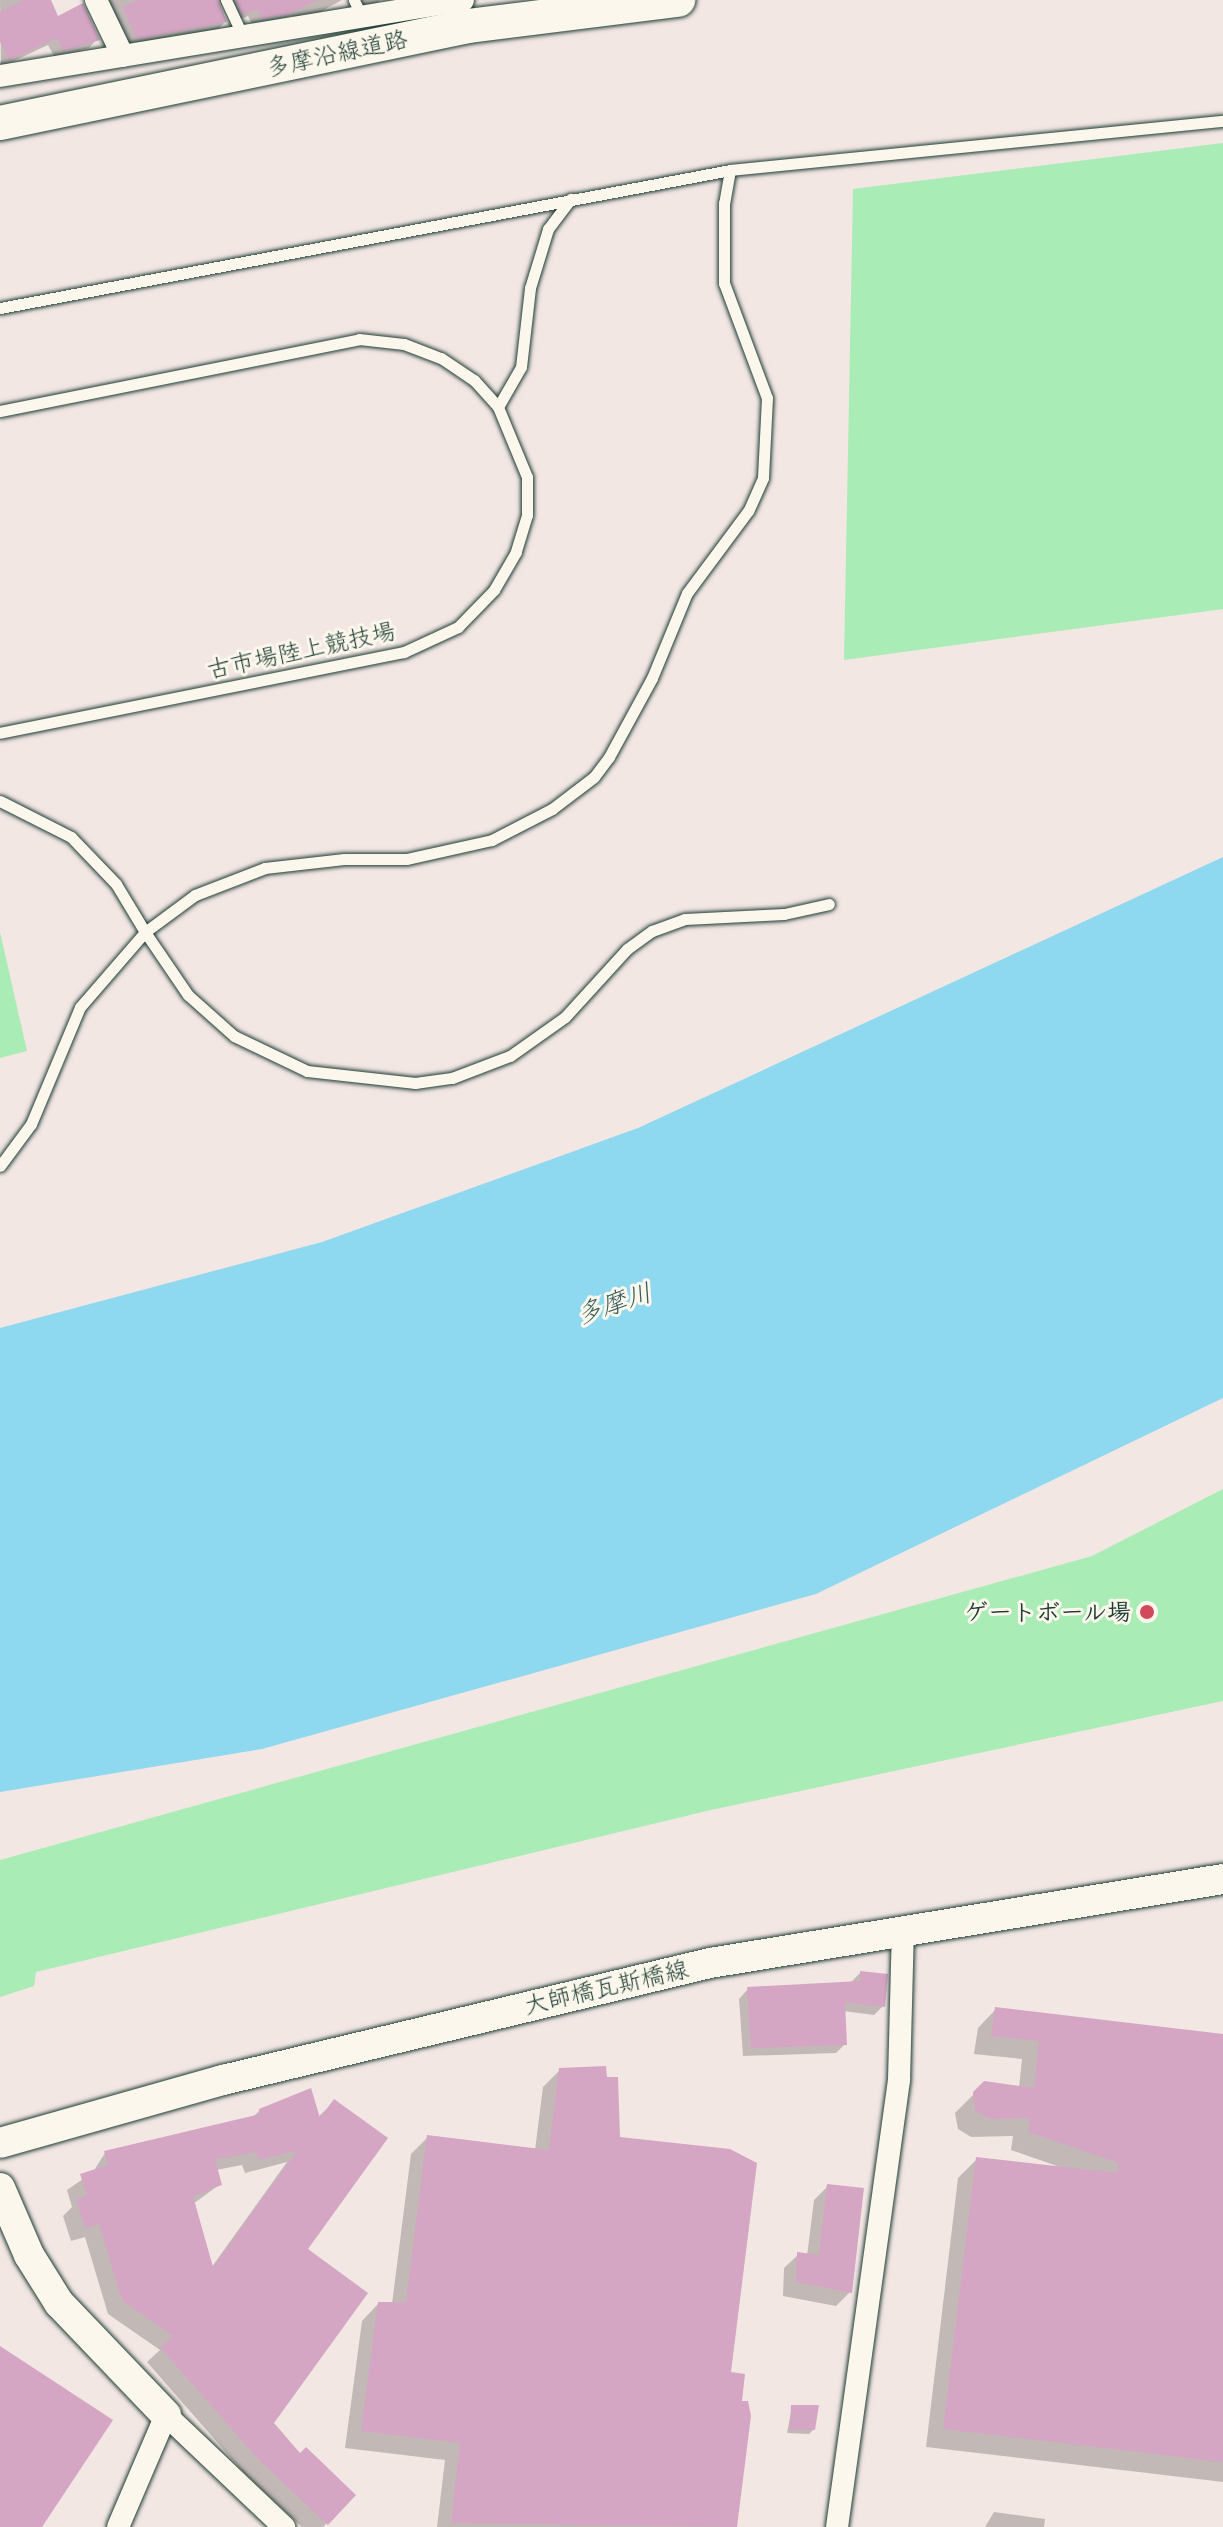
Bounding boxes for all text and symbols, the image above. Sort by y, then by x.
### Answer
street label: 多摩沿線道路 [264,24,410,82]
street label: 古市場陸上競技場 [204,616,398,684]
water label: 多摩川 [572,1277,656,1331]
place label: ゲートボール場 [963,1598,1131,1626]
marker: ゲートボール場 [1138,1603,1156,1621]
street label: 大師橋瓦斯橋線 [521,1954,691,2020]

